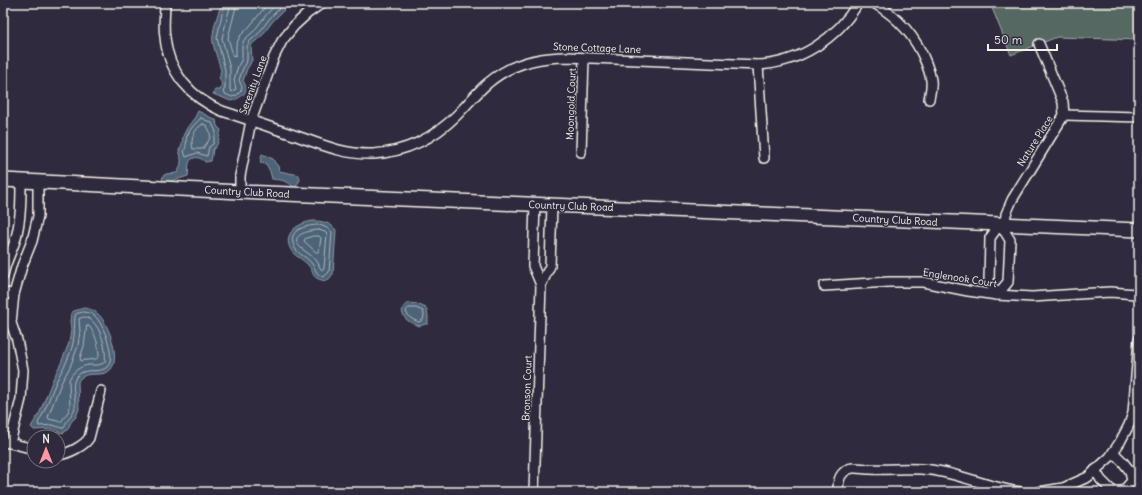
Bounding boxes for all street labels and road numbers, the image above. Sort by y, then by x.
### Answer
street label: Stone Cottage Lane [553,40,641,56]
street label: Serenity Lane [236,54,270,116]
street label: Moongold Court [563,67,579,140]
street label: Nature Place [1014,113,1056,169]
street label: Country Club Road [204,183,290,201]
street label: Country Club Road [528,198,614,214]
street label: Country Club Road [852,211,938,229]
street label: Englenook Court [922,266,999,290]
street label: Bronson Court [519,354,535,421]

